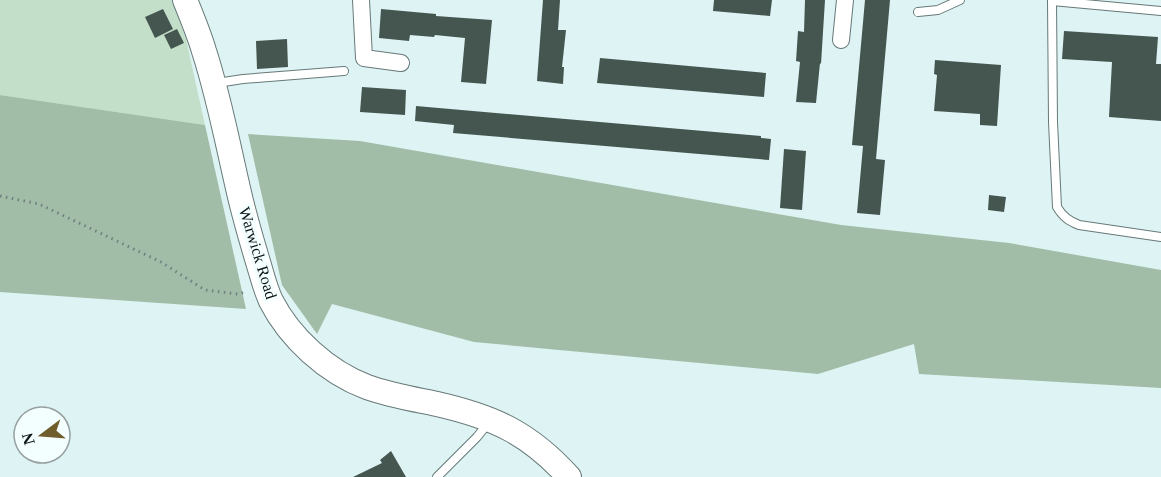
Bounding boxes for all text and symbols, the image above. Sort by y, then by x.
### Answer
street label: Warwick Road [236,205,280,301]
north arrow [12,405,72,465]
text: N [18,431,38,447]

